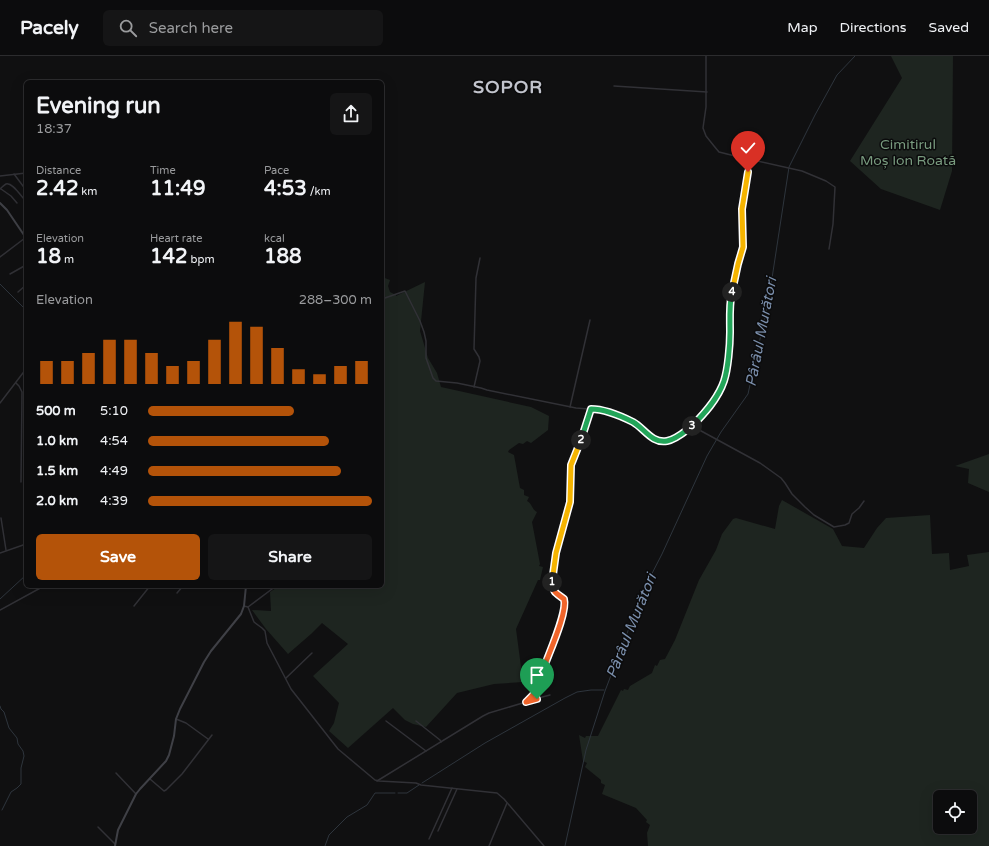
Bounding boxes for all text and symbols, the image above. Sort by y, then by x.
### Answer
search box [103,10,383,46]
text: Pacely [20,17,79,39]
icon: search [117,17,139,39]
text: Search here [149,19,233,37]
text: Map [787,19,818,36]
text: Directions [840,19,907,36]
text: Saved [929,19,969,36]
district label: SOPOR [473,76,543,98]
text: Evening run [36,93,161,119]
button: share [330,93,372,135]
text: 18:37 [36,121,72,137]
pin [731,131,765,172]
park label: Cimitirul Moș Ion Roată [860,136,956,169]
icon: check [737,137,759,159]
text: Distance [36,164,81,177]
text: Time [150,164,176,177]
text: Pace [264,164,289,177]
text: 2.42 [36,177,78,201]
text: 11:49 [150,177,205,201]
text: 4:53 [264,177,307,201]
text: km [78,185,97,198]
text: /km [307,185,331,198]
text: Elevation [36,232,84,245]
text: Heart rate [150,232,202,245]
text: kcal [264,232,285,245]
text: 18 [36,245,61,269]
text: 142 [150,245,188,269]
text: 188 [264,245,302,269]
text: m [61,253,74,266]
text: bpm [188,253,215,266]
water label: Pârâul Murători [742,274,781,388]
pin: 4 [722,282,742,302]
text: 4 [729,285,735,298]
text: Elevation [36,292,93,308]
text: 288–300 m [299,292,372,308]
text: 500 m [36,403,76,419]
text: 5:10 [100,403,128,419]
pin: 3 [682,416,702,436]
text: 3 [689,419,695,432]
pin: 2 [571,430,591,450]
text: 1.0 km [36,433,78,449]
text: 4:54 [100,433,128,449]
text: 2 [578,433,584,446]
text: 1.5 km [36,463,78,479]
text: 4:49 [100,463,128,479]
text: 2.0 km [36,493,78,509]
text: 4:39 [100,493,128,509]
button: Save [36,534,200,580]
button: Share [208,534,372,580]
water label: Pârâul Murători [602,569,661,681]
pin: 1 [542,572,562,592]
text: 1 [549,575,555,588]
pin [520,658,554,699]
icon: arrive [526,664,548,686]
map controls [933,790,977,834]
button: locate [933,790,977,834]

